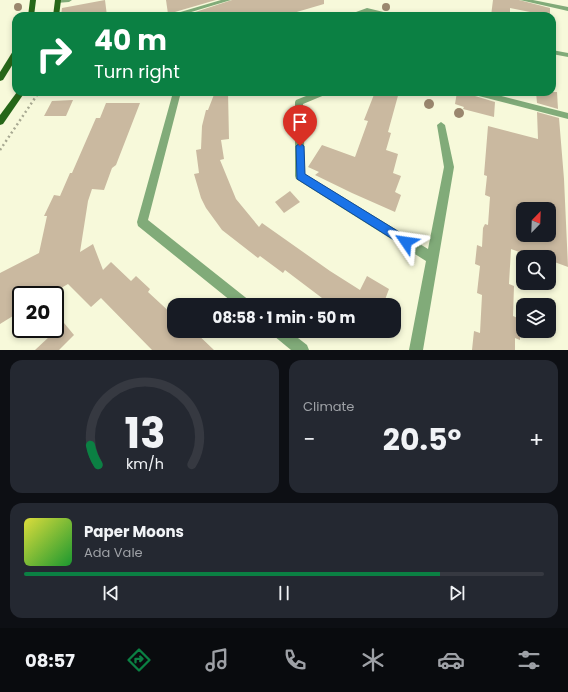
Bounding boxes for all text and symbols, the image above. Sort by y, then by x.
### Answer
text: 40 m [94,21,167,60]
icon: right [28,28,80,80]
text: Turn right [94,59,180,84]
pin [283,105,317,146]
icon: arrive [289,111,311,133]
north arrow [516,202,556,242]
map controls [516,202,556,338]
position arrow [385,221,427,263]
button: search [516,250,556,290]
speed limit sign: 20 [12,286,64,338]
button: layers [516,298,556,338]
text: 08:58 · 1 min · 50 m [213,307,355,328]
text: Climate [303,397,354,416]
text: 13 [124,403,165,462]
text: 20.5° [383,418,461,461]
text: − [303,424,315,455]
text: + [529,424,544,455]
text: km/h [125,453,164,473]
text: Paper Moons [84,521,184,542]
text: Ada Vale [84,543,143,562]
icon: previous [100,582,122,604]
icon: pause [273,582,295,604]
icon: next [446,582,468,604]
icon: directions [125,646,153,674]
icon: music [203,646,231,674]
icon: phone [281,646,309,674]
icon: climate [359,646,387,674]
icon: car [437,646,465,674]
icon: filters [515,646,543,674]
text: 08:57 [25,648,75,673]

